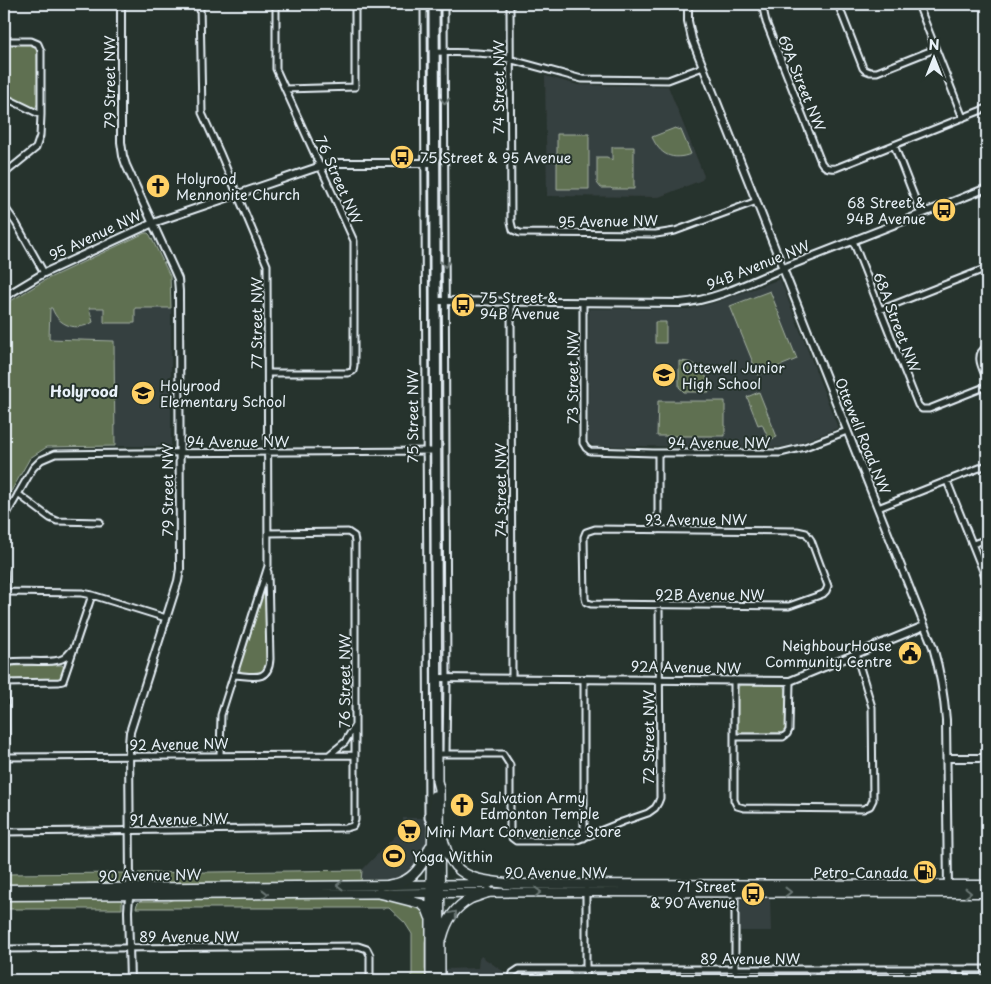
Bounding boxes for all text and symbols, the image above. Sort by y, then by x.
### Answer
street label: 69A Street NW [773,32,831,134]
north arrow [908,32,958,82]
text: N [928,34,940,55]
street label: 79 Street NW [99,35,120,129]
street label: 74 Street NW [488,40,509,134]
one-way arrow [440,98,450,105]
street label: 76 Street NW [310,133,368,227]
bus stop icon: 75 Street & 95 Avenue [389,144,415,170]
place label: 75 Street & 95 Avenue [420,147,572,168]
place label: Holyrood Mennonite Church [176,168,300,205]
church icon: Holyrood Mennonite Church [145,173,171,199]
place label: 68 Street & 94B Avenue [846,192,926,229]
bus stop icon: 68 Street & 94B Avenue [931,197,957,223]
street label: 95 Avenue NW [45,204,145,266]
street label: 95 Avenue NW [558,210,659,232]
street label: 94B Avenue NW [703,235,813,295]
one-way arrow [440,260,450,268]
street label: 68A Street NW [868,269,926,375]
street label: 77 Street NW [246,277,267,369]
place label: 75 Street & 94B Avenue [480,287,560,324]
bus stop icon: 75 Street & 94B Avenue [450,292,476,318]
street label: 73 Street NW [562,330,583,424]
place label: Ottewell Junior High School [682,357,785,394]
school or university icon: Ottewell Junior High School [651,362,677,388]
street label: 75 Street NW [402,369,423,463]
place label: Holyrood Elementary School [160,375,286,412]
street label: Ottewell Road NW [830,375,896,497]
district label: Holyrood [50,379,118,402]
school or university icon: Holyrood Elementary School [130,380,156,406]
street label: 94 Avenue NW [187,431,289,452]
street label: 94 Avenue NW [668,432,770,453]
street label: 79 Street NW [157,443,178,537]
street label: 74 Street NW [490,443,511,537]
street label: 93 Avenue NW [645,509,747,530]
street label: 92B Avenue NW [655,584,765,605]
street label: 76 Street NW [334,634,355,728]
place label: NeighbourHouse Community Centre [765,635,892,672]
public building icon: NeighbourHouse Community Centre [897,640,923,666]
street label: 92A Avenue NW [631,656,742,678]
street label: 72 Street NW [638,690,659,784]
street label: 92 Avenue NW [129,733,229,755]
place label: Salvation Army Edmonton Temple [480,787,600,824]
church icon: Salvation Army Edmonton Temple [449,792,475,818]
street label: 91 Avenue NW [129,808,229,830]
supermarket icon: Mini Mart Convenience Store [396,818,422,844]
place label: Mini Mart Convenience Store [426,821,621,842]
sports icon: Yoga Within [381,843,407,869]
place label: Yoga Within [412,846,493,867]
fuel station icon: Petro-Canada [912,859,938,885]
street label: 90 Avenue NW [505,862,607,883]
place label: Petro-Canada [813,862,908,883]
street label: 90 Avenue NW [98,864,202,886]
place label: 71 Street & 90 Avenue [650,876,736,913]
one-way arrow [336,880,344,891]
bus stop icon: 71 Street & 90 Avenue [740,881,766,907]
one-way arrow [534,887,542,897]
one-way arrow [784,887,792,897]
one-way arrow [964,887,972,898]
one-way arrow [262,889,270,899]
one-way arrow [448,910,457,919]
street label: 89 Avenue NW [139,926,240,947]
street label: 89 Avenue NW [700,948,801,969]

